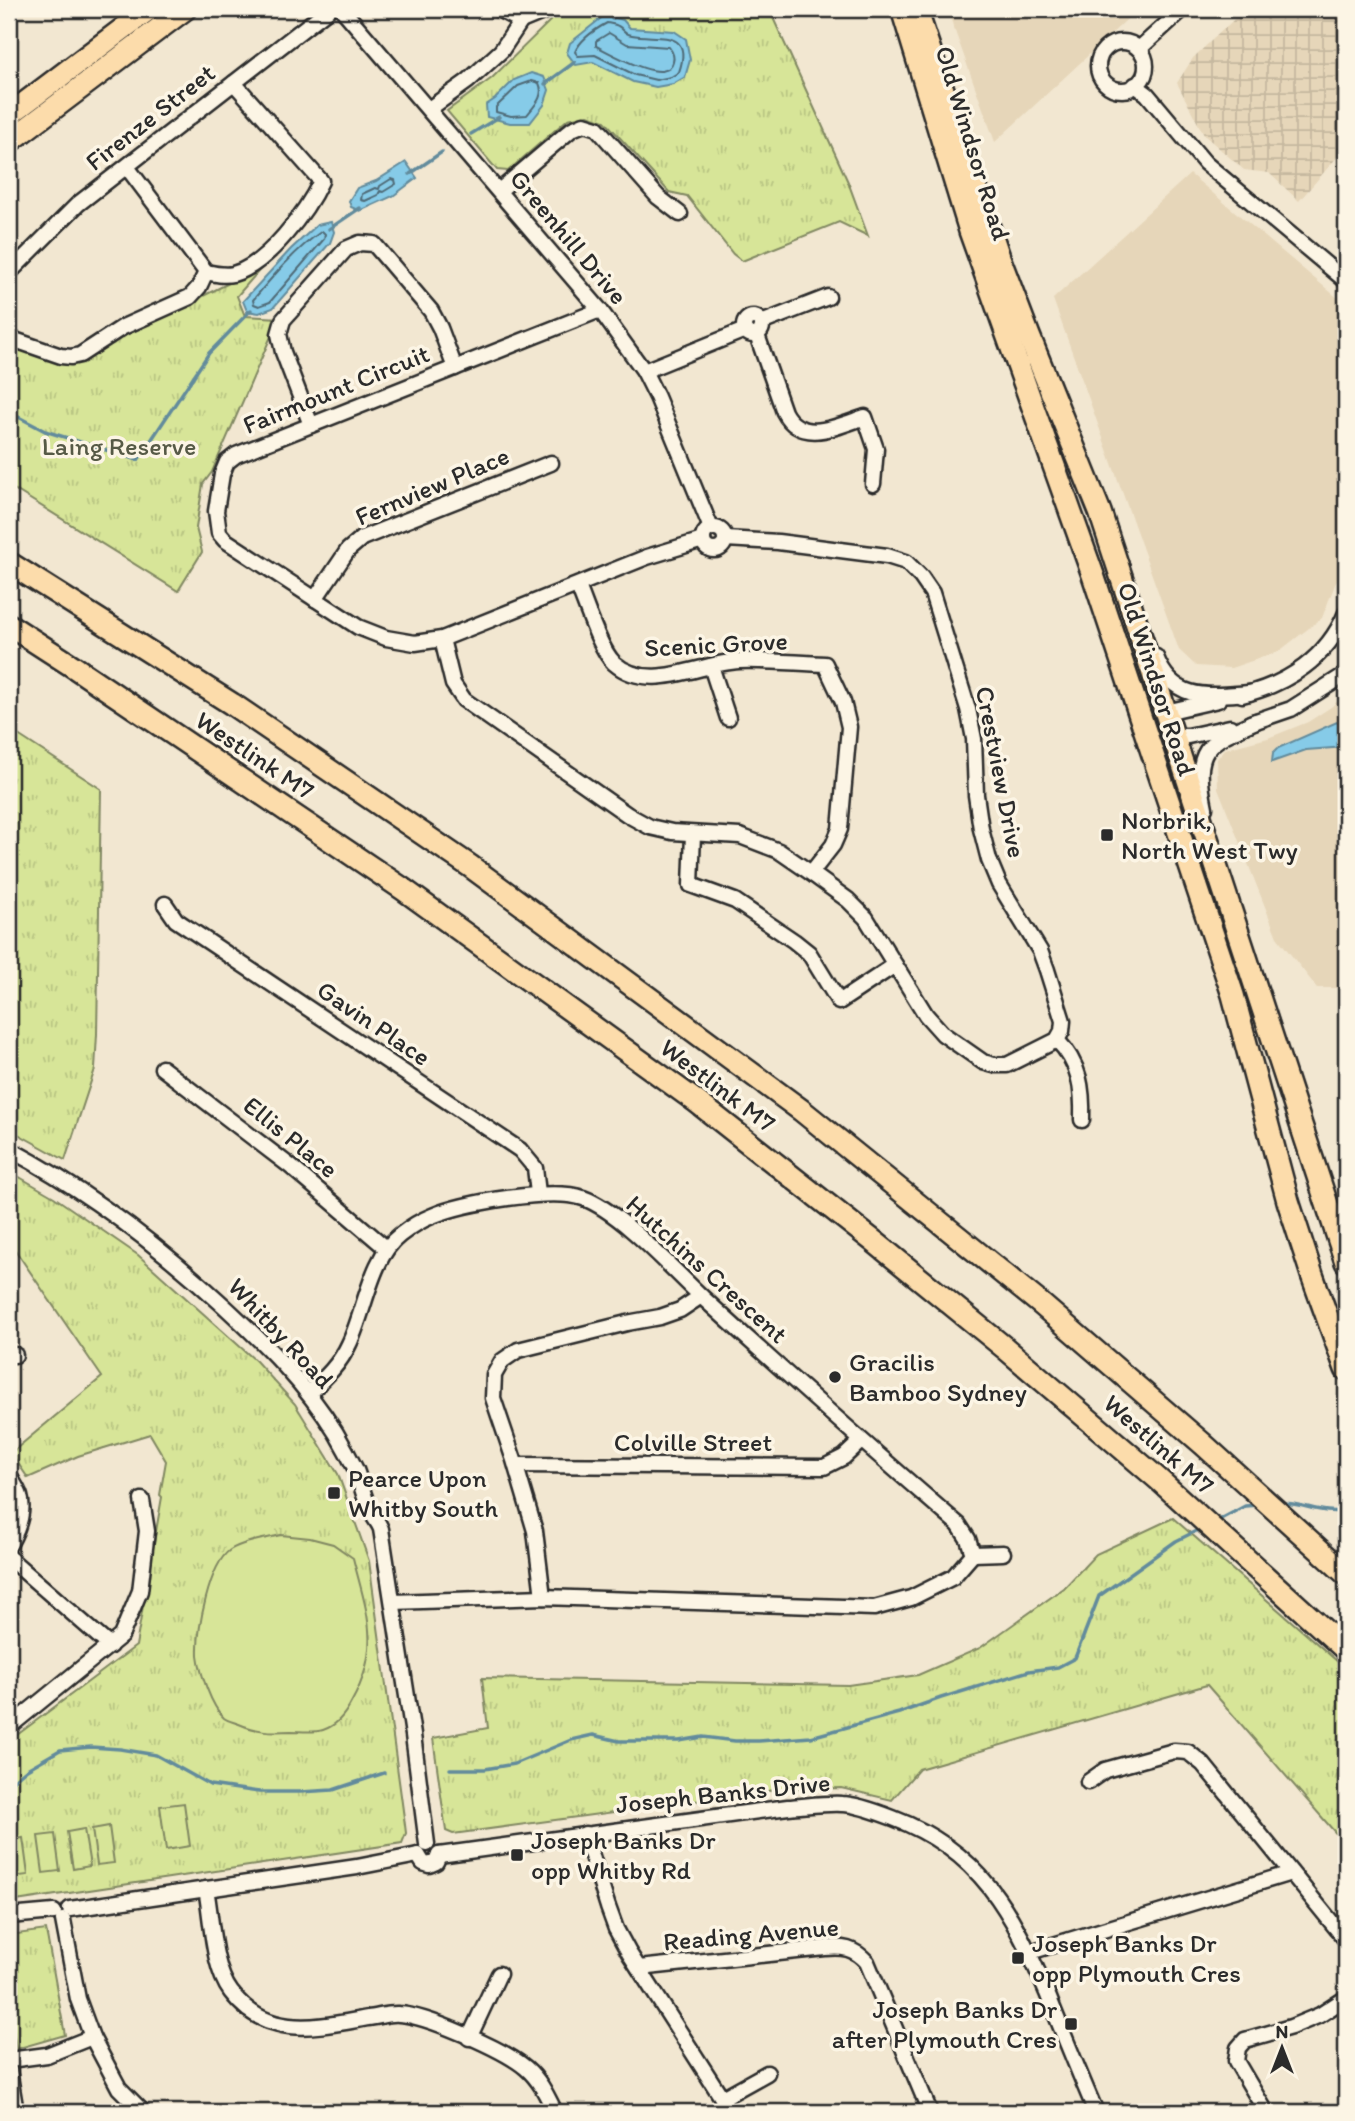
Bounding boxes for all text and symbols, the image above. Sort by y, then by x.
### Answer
street label: Old Windsor Road [928,42,1018,245]
street label: Firenze Street [79,56,221,178]
street label: Greenhill Drive [503,163,635,311]
street label: Fairmount Circuit [238,337,434,441]
park label: Laing Reserve [42,430,196,462]
street label: Fernview Place [350,439,514,533]
street label: Old Windsor Road [1111,578,1204,780]
street label: Scenic Grove [643,624,789,664]
street label: Crestview Drive [969,684,1033,860]
street label: Westlink M7 [190,704,320,806]
place label: Norbrik, North West Twy [1121,804,1298,866]
marker: Norbrik, North West Twy [1099,827,1115,843]
street label: Gavin Place [311,973,437,1073]
street label: Westlink M7 [654,1031,782,1139]
street label: Ellis Place [237,1089,345,1185]
street label: Hutchins Crescent [620,1188,795,1350]
street label: Whitby Road [221,1271,341,1395]
place label: Gracilis Bamboo Sydney [849,1346,1027,1408]
marker: Gracilis Bamboo Sydney [827,1369,843,1385]
street label: Westlink M7 [1097,1387,1221,1501]
street label: Colville Street [614,1426,772,1458]
place label: Pearce Upon Whitby South [348,1462,498,1524]
marker: Pearce Upon Whitby South [326,1485,342,1501]
street label: Joseph Banks Drive [614,1766,832,1820]
place label: Joseph Banks Dr opp Whitby Rd [531,1824,716,1886]
marker: Joseph Banks Dr opp Whitby Rd [509,1847,525,1863]
street label: Reading Avenue [662,1910,840,1958]
place label: Joseph Banks Dr opp Plymouth Cres [1032,1927,1241,1989]
marker: Joseph Banks Dr opp Plymouth Cres [1010,1950,1026,1966]
place label: Joseph Banks Dr after Plymouth Cres [832,1993,1058,2055]
north arrow [1246,2012,1316,2082]
marker: Joseph Banks Dr after Plymouth Cres [1063,2016,1079,2032]
text: N [1276,2020,1288,2043]

